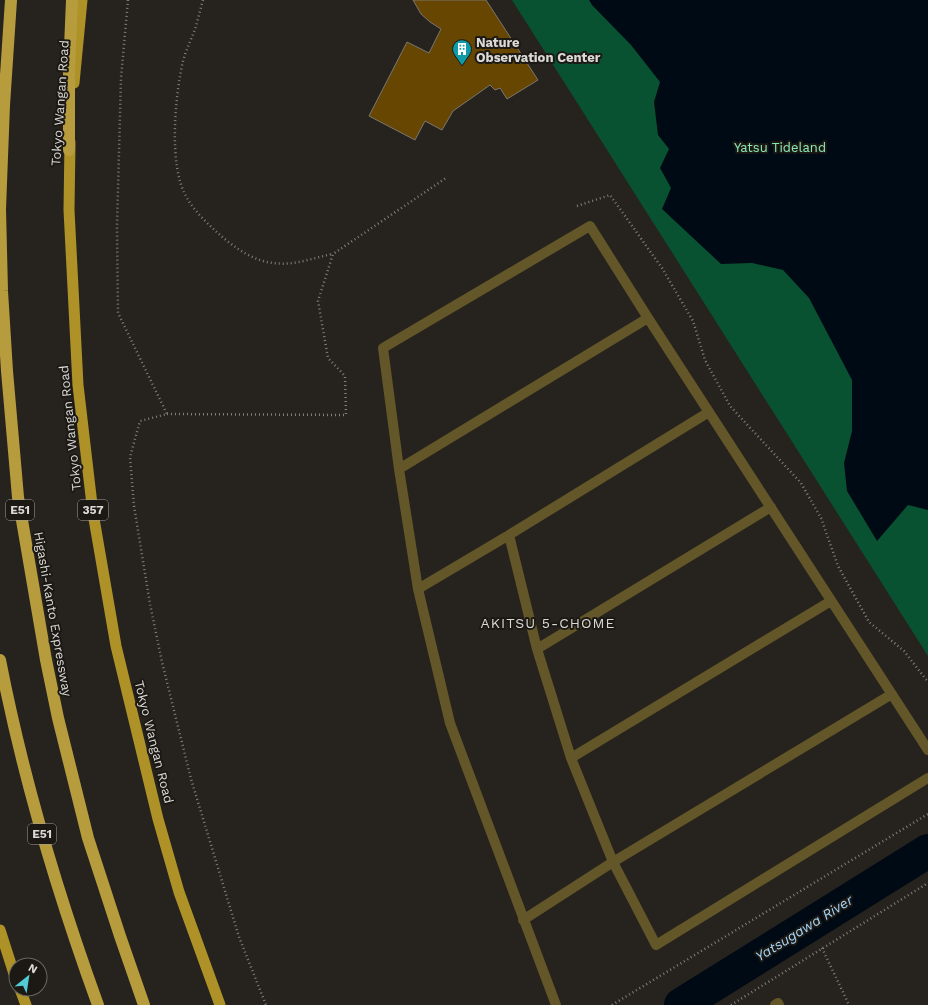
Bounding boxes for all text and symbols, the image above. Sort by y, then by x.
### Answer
place label: Nature Observation Center [476,35,601,65]
building icon: Nature Observation Center [451,38,473,66]
street label: Tokyo Wangan Road [48,40,72,166]
park label: Yatsu Tideland [734,140,826,155]
street label: Tokyo Wangan Road [56,365,84,491]
road number: E51 [6,500,34,520]
road number: 357 [78,500,108,520]
street label: Higashi-Kanto Expressway [31,530,75,698]
district label: AKITSU 5-CHOME [481,615,615,631]
street label: Tokyo Wangan Road [131,679,177,805]
road number: E51 [28,824,56,844]
water label: Yatsugawa River [752,891,856,964]
north arrow [8,957,48,997]
text: N [26,961,40,976]

